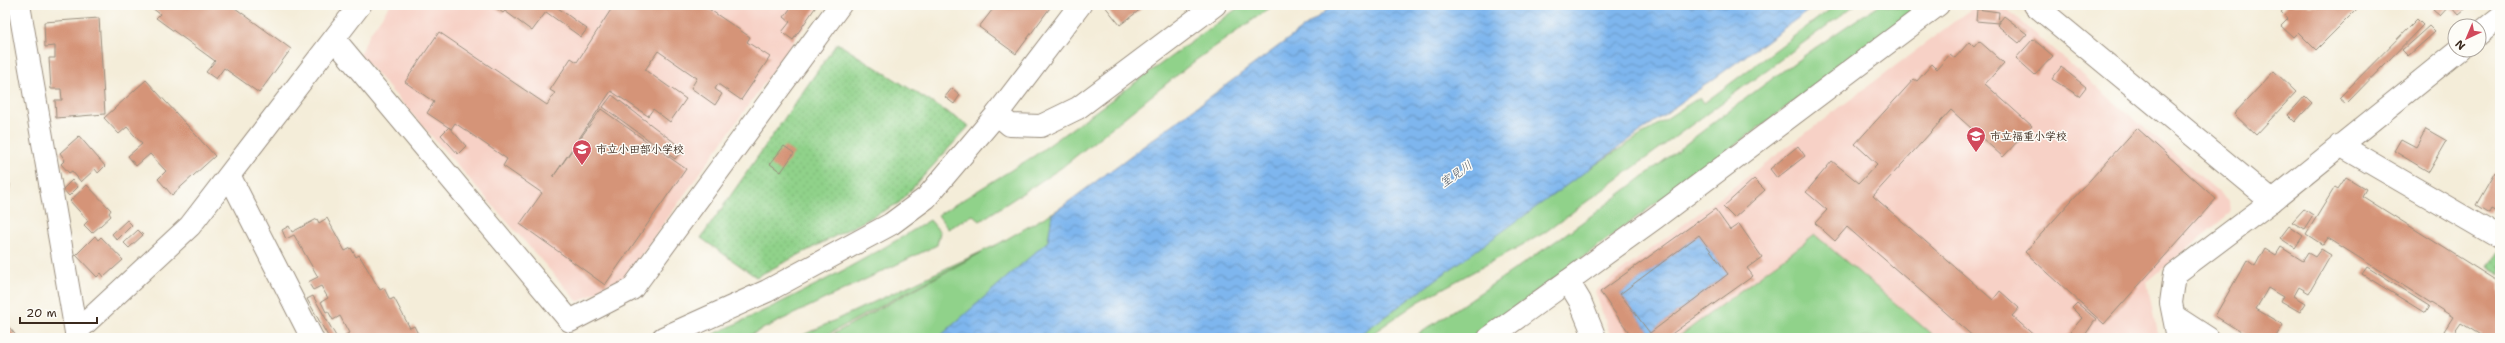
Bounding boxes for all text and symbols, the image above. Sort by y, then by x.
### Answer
north arrow [2447,18,2487,58]
text: N [2452,36,2469,53]
school or university icon: 市立福重小学校 [1965,125,1987,153]
place label: 市立福重小学校 [1990,129,2067,144]
school or university icon: 市立小田部小学校 [571,138,593,166]
place label: 市立小田部小学校 [596,142,684,157]
water label: 室見川 [1437,157,1475,191]
scale bar [20,299,97,325]
text: 20 m [26,305,57,321]

